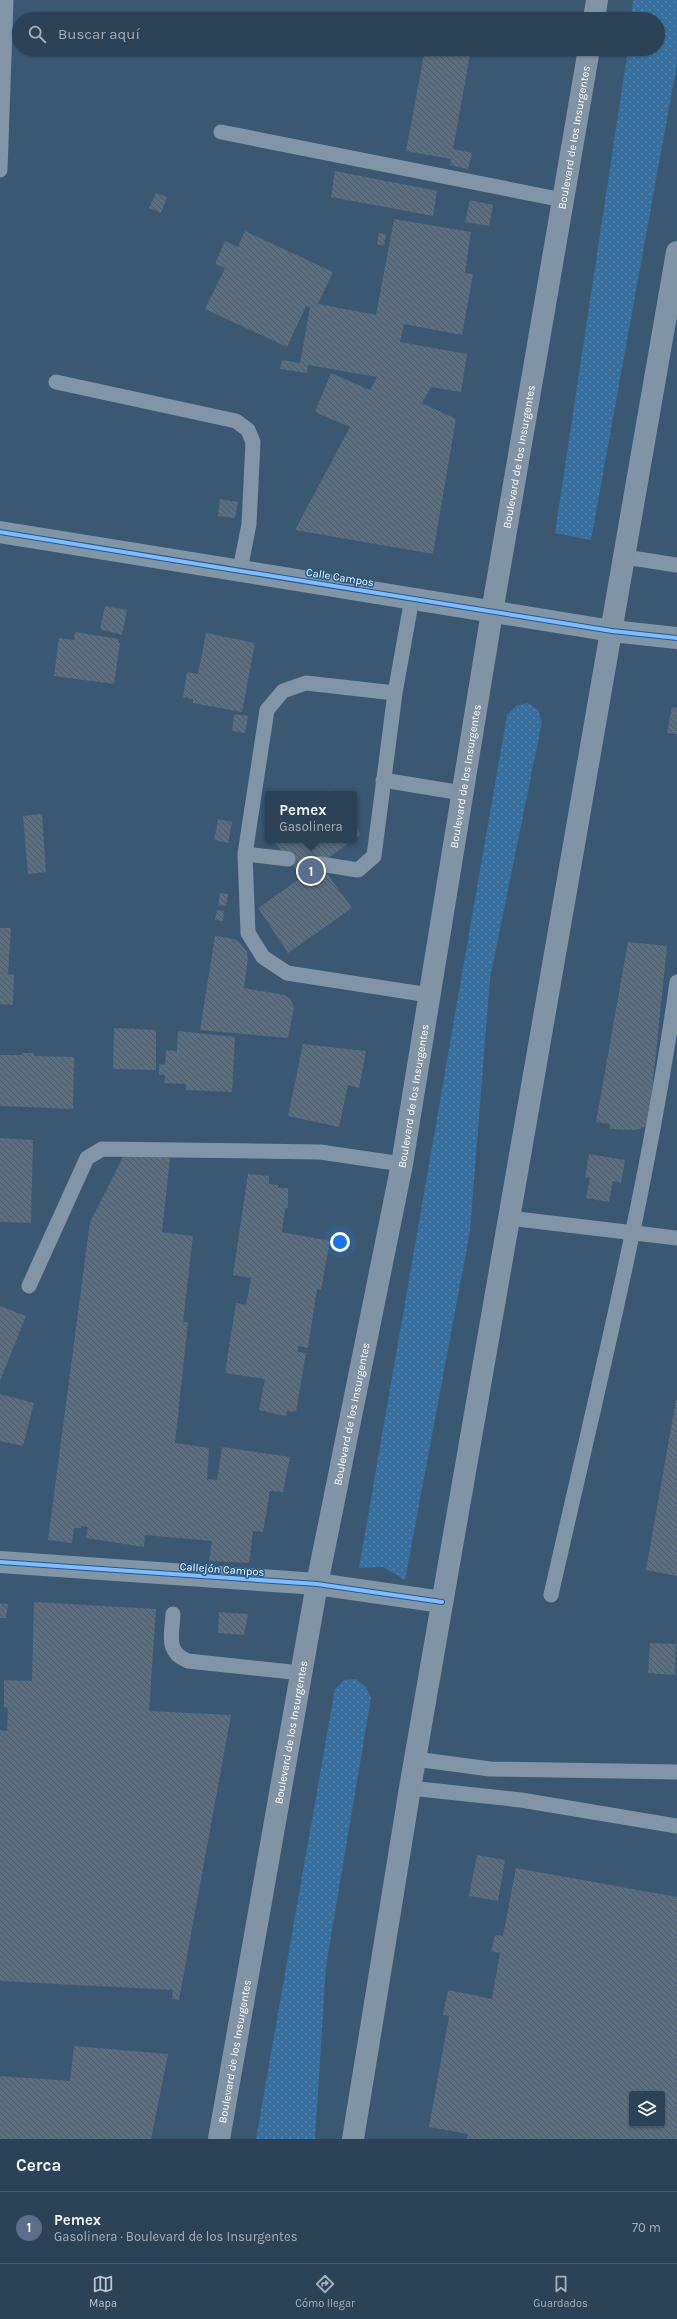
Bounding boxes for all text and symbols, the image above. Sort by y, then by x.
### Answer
search box [12,12,665,56]
icon: search [26,23,48,45]
text: Buscar aquí [58,25,140,43]
street label: Boulevard de los Insurgentes [556,64,593,210]
street label: Boulevard de los Insurgentes [501,384,538,530]
street label: Calle Campos [305,566,375,589]
street label: Boulevard de los Insurgentes [448,703,484,849]
popup [265,791,357,843]
text: Pemex [279,801,326,819]
text: Gasolinera [279,819,343,834]
pin: 1 [298,856,324,886]
street label: Boulevard de los Insurgentes [395,1023,432,1169]
your location [330,1232,350,1252]
street label: Boulevard de los Insurgentes [331,1341,373,1487]
street label: Callejón Campos [179,1560,265,1579]
street label: Boulevard de los Insurgentes [272,1659,310,1805]
street label: Boulevard de los Insurgentes [216,1978,254,2124]
map controls [629,2091,665,2127]
button: layers [629,2091,665,2127]
text: Cerca [16,2155,61,2175]
text: Pemex [54,2211,101,2229]
text: 1 [27,2220,31,2235]
text: 70 m [632,2220,661,2235]
text: Gasolinera · Boulevard de los Insurgentes [54,2229,297,2244]
tab: Mapa [89,2273,117,2310]
tab: Cómo llegar [295,2273,355,2310]
tab: Guardados [533,2273,588,2310]

